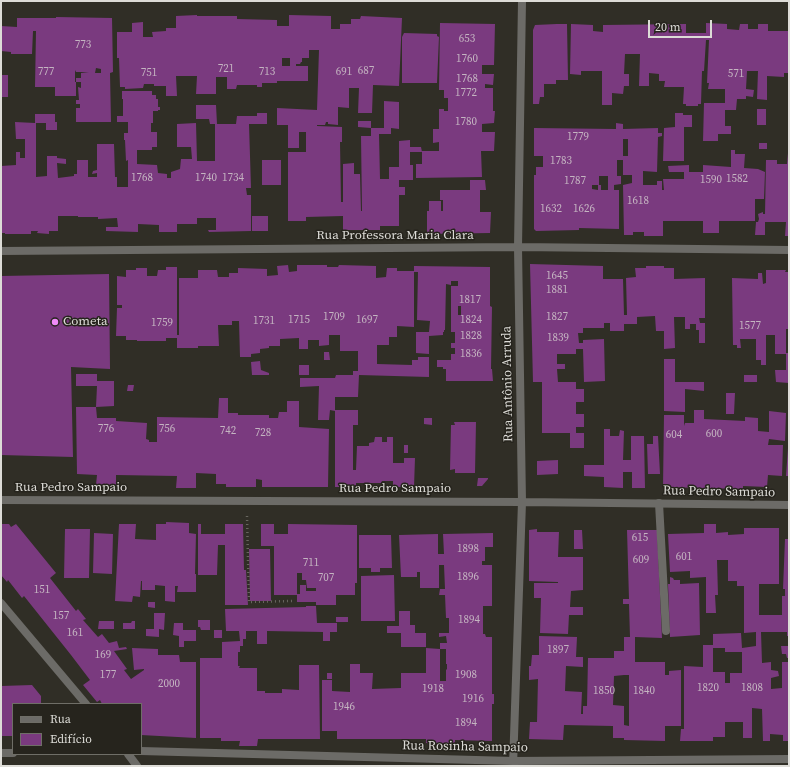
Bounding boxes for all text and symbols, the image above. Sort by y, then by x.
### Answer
scale bar [650,12,714,38]
text: 20 m [655,19,681,35]
house number: 653 [459,32,475,46]
house number: 773 [75,38,91,52]
house number: 1760 [456,52,478,66]
house number: 721 [218,62,234,76]
house number: 687 [358,64,374,78]
house number: 777 [38,65,54,79]
house number: 713 [259,65,275,79]
house number: 691 [336,65,352,79]
house number: 751 [141,66,157,80]
house number: 571 [728,67,744,81]
house number: 1768 [456,72,478,86]
house number: 1772 [455,86,477,100]
house number: 1780 [455,115,477,129]
house number: 1779 [567,130,589,144]
house number: 1783 [550,154,572,168]
house number: 1768 [131,171,153,185]
house number: 1740 [195,171,217,185]
house number: 1734 [222,171,244,185]
house number: 1582 [726,172,748,186]
house number: 1590 [700,173,722,187]
house number: 1787 [564,174,586,188]
house number: 1618 [627,194,649,208]
house number: 1632 [540,202,562,216]
house number: 1626 [573,202,595,216]
street label: Rua Professora Maria Clara [316,228,474,244]
house number: 1645 [546,269,568,283]
house number: 1881 [546,283,568,297]
house number: 1817 [459,293,481,307]
house number: 1709 [323,310,345,324]
house number: 1827 [546,310,568,324]
house number: 1715 [288,313,310,327]
house number: 1697 [356,313,378,327]
house number: 1824 [460,313,482,327]
place label: Cometa [63,314,108,330]
house number: 1731 [253,314,275,328]
house number: 1759 [151,316,173,330]
marker: Cometa [50,317,60,327]
house number: 1577 [739,319,761,333]
street label: Rua Antônio Arruda [499,326,517,442]
house number: 1828 [460,329,482,343]
house number: 1839 [547,331,569,345]
house number: 1836 [460,347,482,361]
house number: 776 [98,422,114,436]
house number: 756 [159,422,175,436]
house number: 742 [220,424,236,438]
house number: 728 [255,426,271,440]
house number: 600 [706,427,722,441]
house number: 604 [666,428,682,442]
street label: Rua Pedro Sampaio [15,480,127,496]
street label: Rua Pedro Sampaio [339,481,451,497]
street label: Rua Pedro Sampaio [663,483,775,501]
house number: 615 [632,531,648,545]
house number: 1898 [457,542,479,556]
house number: 601 [676,550,692,564]
house number: 609 [633,553,649,567]
house number: 711 [303,556,319,570]
house number: 1896 [457,570,479,584]
house number: 707 [318,571,334,585]
house number: 151 [34,583,50,597]
house number: 157 [53,609,69,623]
house number: 1894 [458,613,480,627]
house number: 161 [67,626,83,640]
house number: 1897 [547,643,569,657]
house number: 169 [95,648,111,662]
house number: 177 [100,668,116,682]
house number: 1908 [455,668,477,682]
house number: 2000 [158,677,180,691]
house number: 1820 [697,681,719,695]
house number: 1808 [741,681,763,695]
house number: 1918 [422,682,444,696]
house number: 1850 [593,684,615,698]
house number: 1840 [633,684,655,698]
house number: 1916 [462,692,484,706]
house number: 1946 [333,700,355,714]
legend [12,703,142,755]
text: Rua [50,711,71,727]
house number: 1894 [455,716,477,730]
text: Edifício [50,731,92,747]
street label: Rua Rosinha Sampaio [402,738,528,756]

